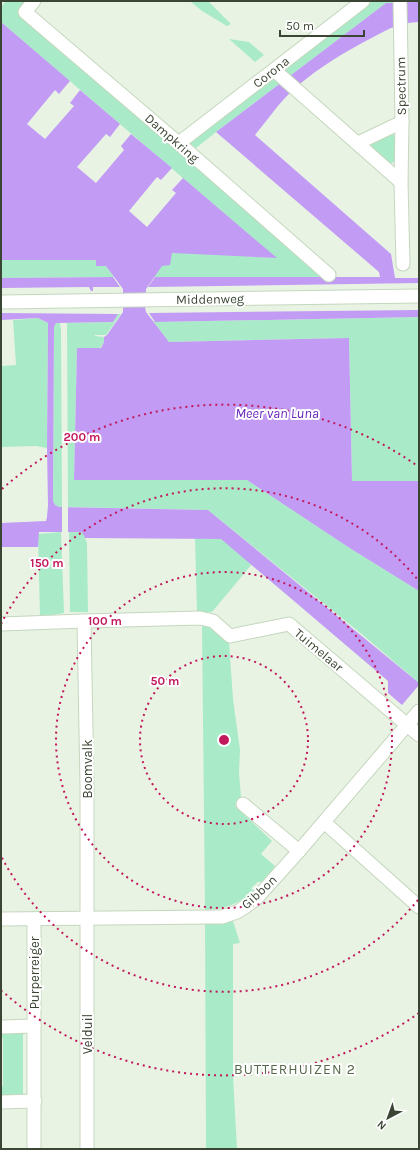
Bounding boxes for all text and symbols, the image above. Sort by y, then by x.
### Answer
scale bar [280,12,364,38]
text: 50 m [286,19,314,33]
street label: Corona [250,53,292,91]
street label: Spectrum [393,57,409,115]
street label: Dampkring [142,110,203,166]
street label: Middenweg [176,291,245,307]
water label: Meer van Luna [235,405,319,422]
text: 200 m [64,430,100,444]
text: 150 m [30,556,64,570]
text: 100 m [88,614,122,628]
street label: Tuimelaar [292,625,347,675]
text: 50 m [151,674,180,688]
centre of rings [217,733,231,747]
street label: Boomvalk [80,739,95,799]
street label: Gibbon [238,872,280,912]
street label: Purperreiger [27,936,42,1009]
street label: Velduil [80,1014,95,1054]
district label: BUTTERHUIZEN 2 [234,1061,356,1078]
north arrow [368,1098,408,1138]
text: N [375,1118,389,1133]

